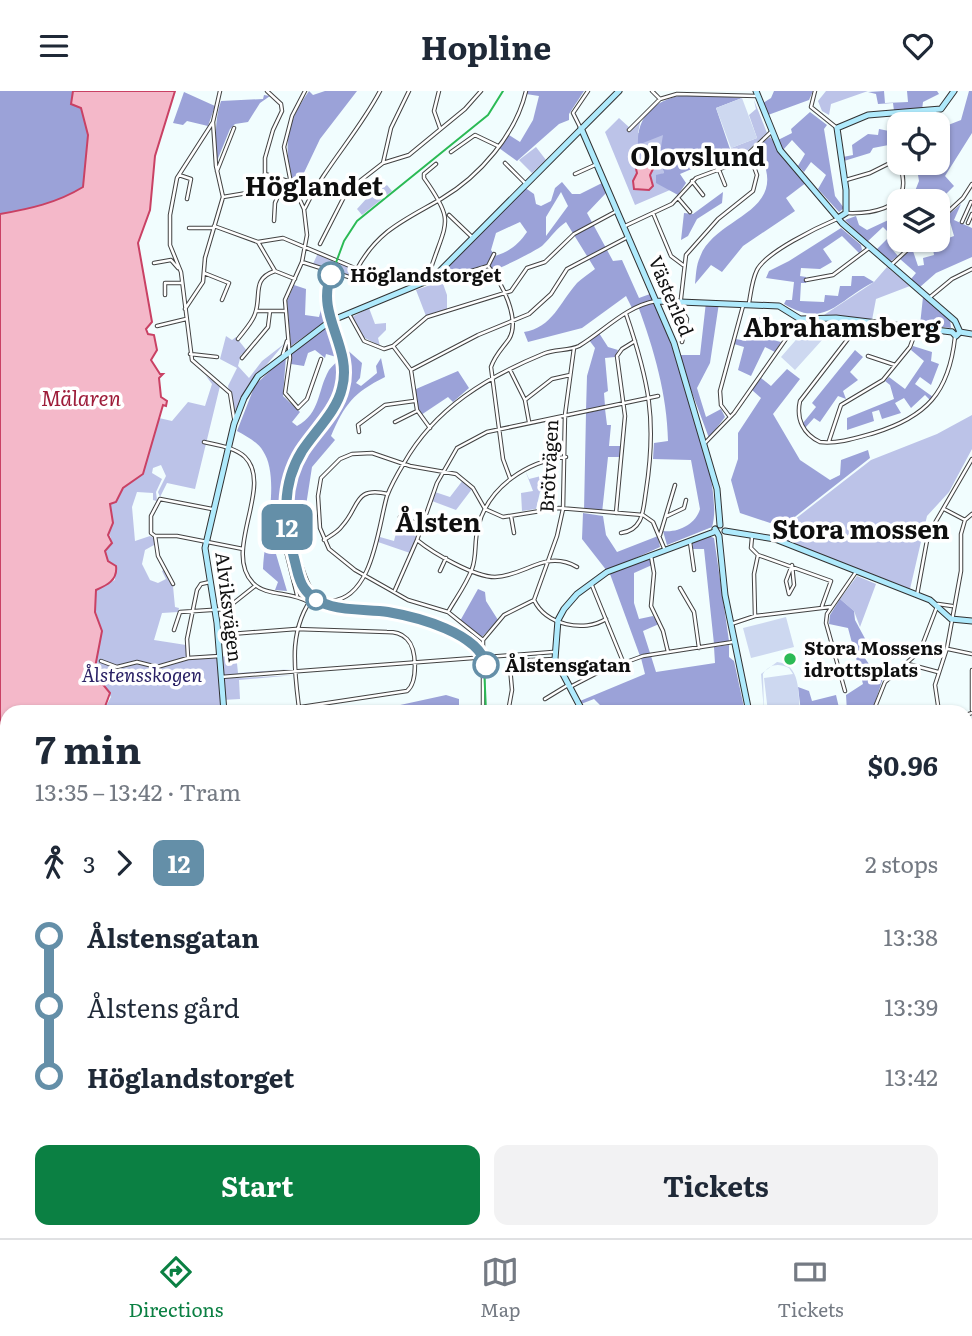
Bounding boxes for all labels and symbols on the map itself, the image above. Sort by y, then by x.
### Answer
district label: Olovslund [630,135,766,174]
district label: Höglandet [245,165,384,204]
street label: Västerled [642,251,702,341]
place label: Höglandstorget [350,260,502,288]
marker: Höglandstorget [318,262,344,288]
district label: Abrahamsberg [743,306,941,345]
water label: Mälaren [41,381,122,412]
street label: Brötvägen [532,419,564,513]
district label: Ålsten [395,501,481,540]
line badge: 12 [256,504,318,550]
district label: Stora mossen [772,508,950,547]
street label: Alviksvägen [209,550,251,664]
unlabelled marker [306,590,326,610]
place label: Stora Mossens idrottsplats [804,633,943,683]
place label: Ålstensgatan [505,650,631,678]
marker: Stora Mossens idrottsplats [782,651,798,667]
marker: Ålstensgatan [473,652,499,678]
park label: Ålstensskogen [82,660,203,688]

